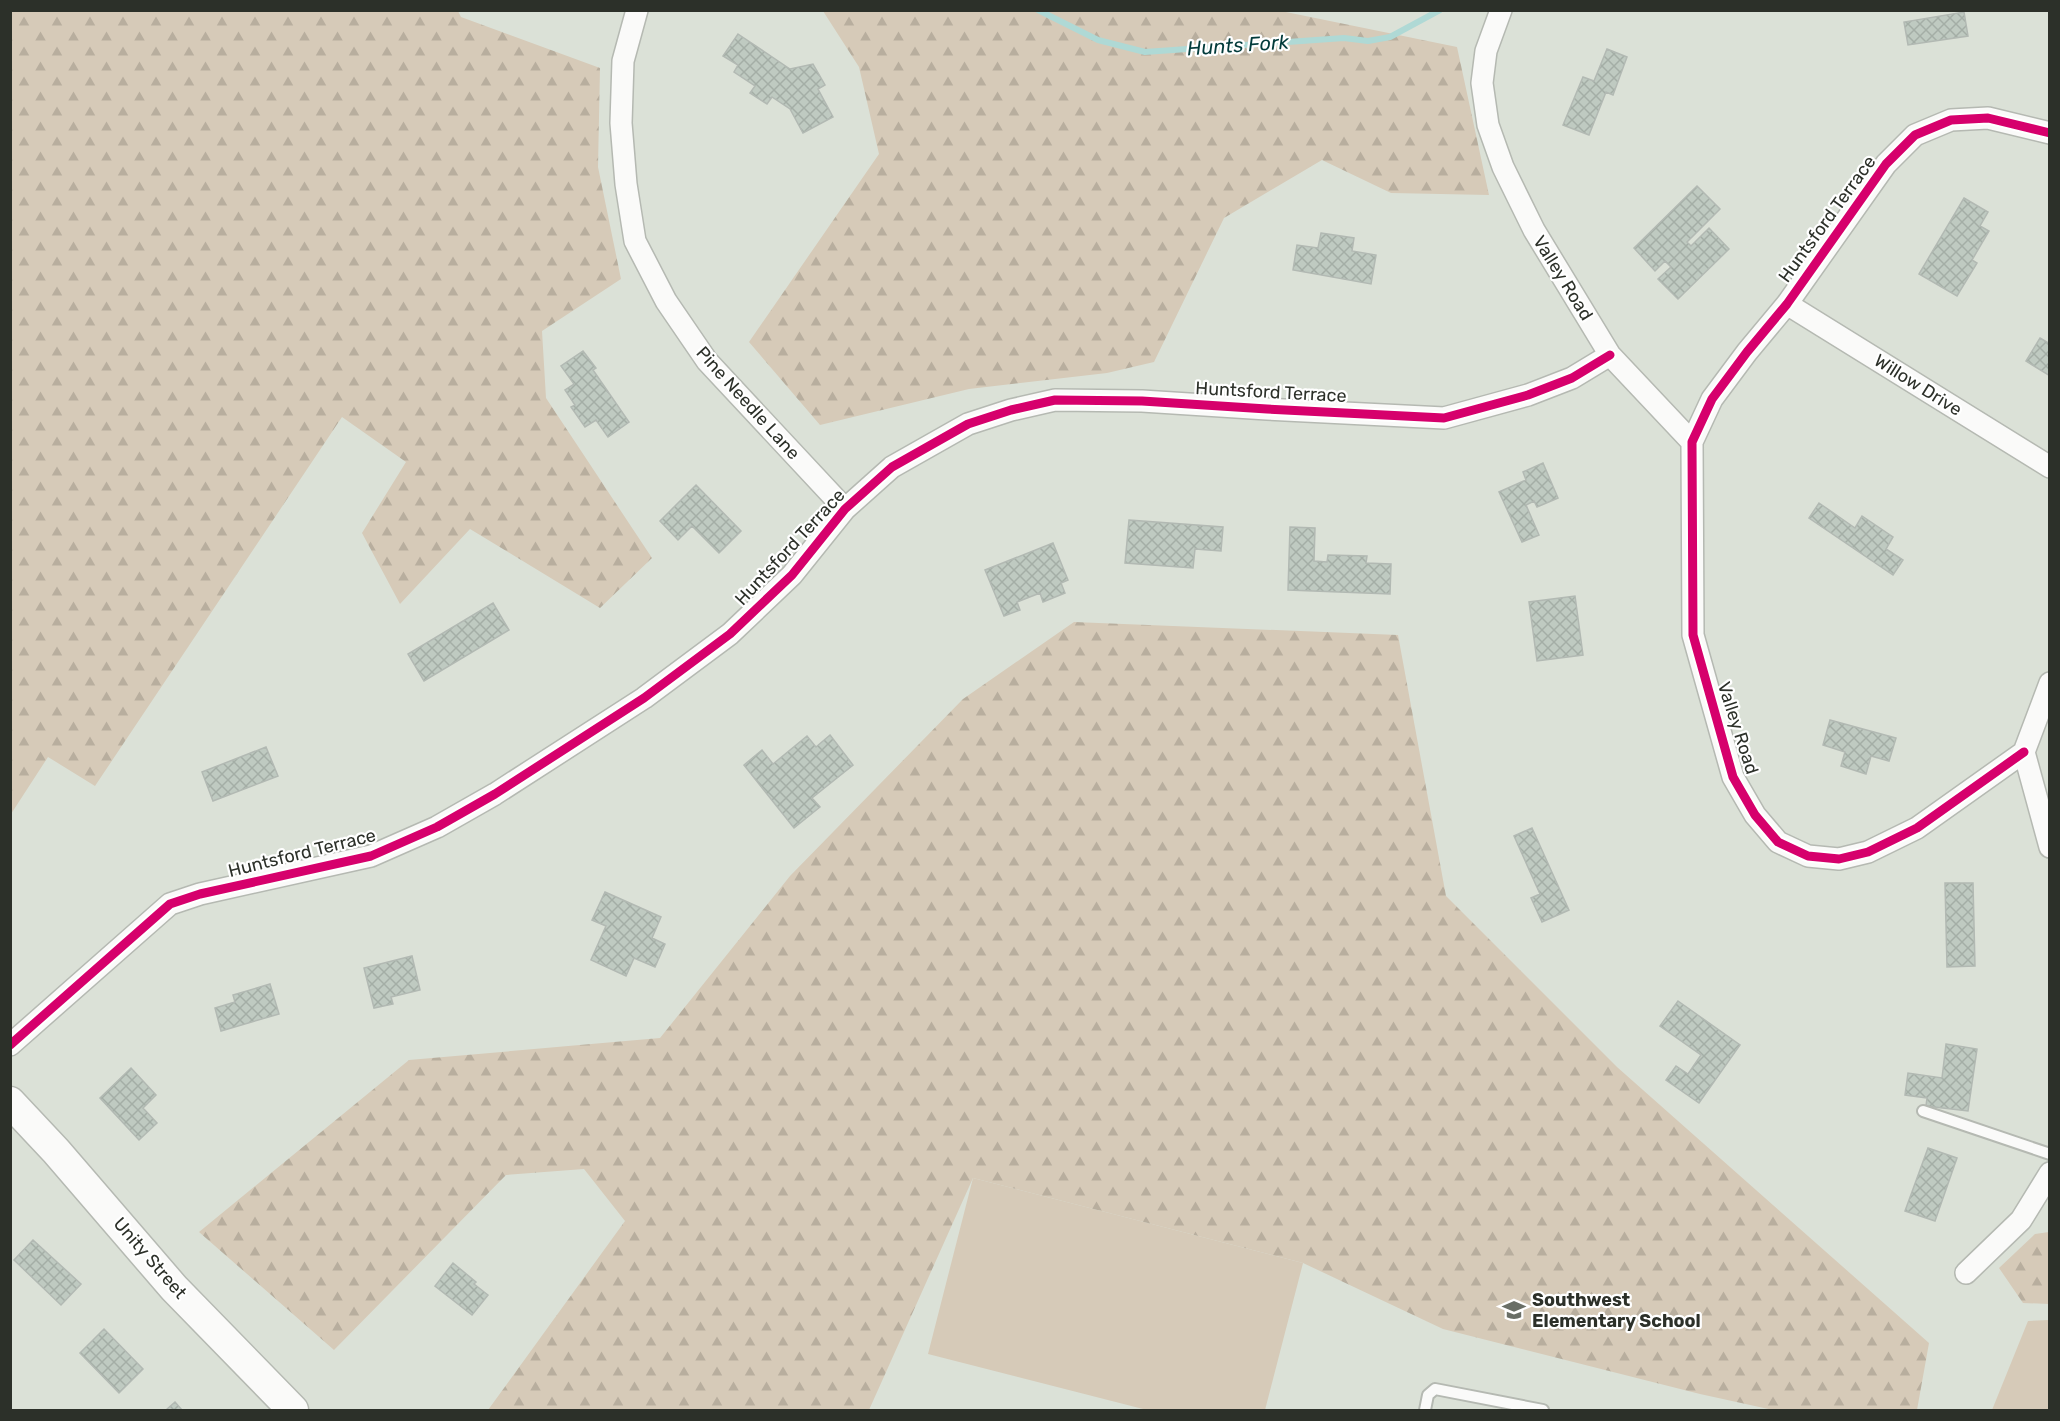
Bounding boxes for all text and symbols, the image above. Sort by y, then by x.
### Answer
water label: Hunts Fork [1186,29,1290,61]
street label: Huntsford Terrace [1774,151,1880,287]
street label: Valley Road [1528,232,1598,324]
street label: Pine Needle Lane [691,342,805,464]
street label: Willow Drive [1870,349,1966,421]
street label: Huntsford Terrace [1195,377,1347,407]
street label: Huntsford Terrace [730,484,850,610]
street label: Valley Road [1713,679,1763,777]
street label: Huntsford Terrace [226,824,378,882]
street label: Unity Street [109,1213,191,1303]
place label: Southwest Elementary School [1532,1289,1701,1332]
school or university icon: Southwest Elementary School [1501,1297,1527,1323]

